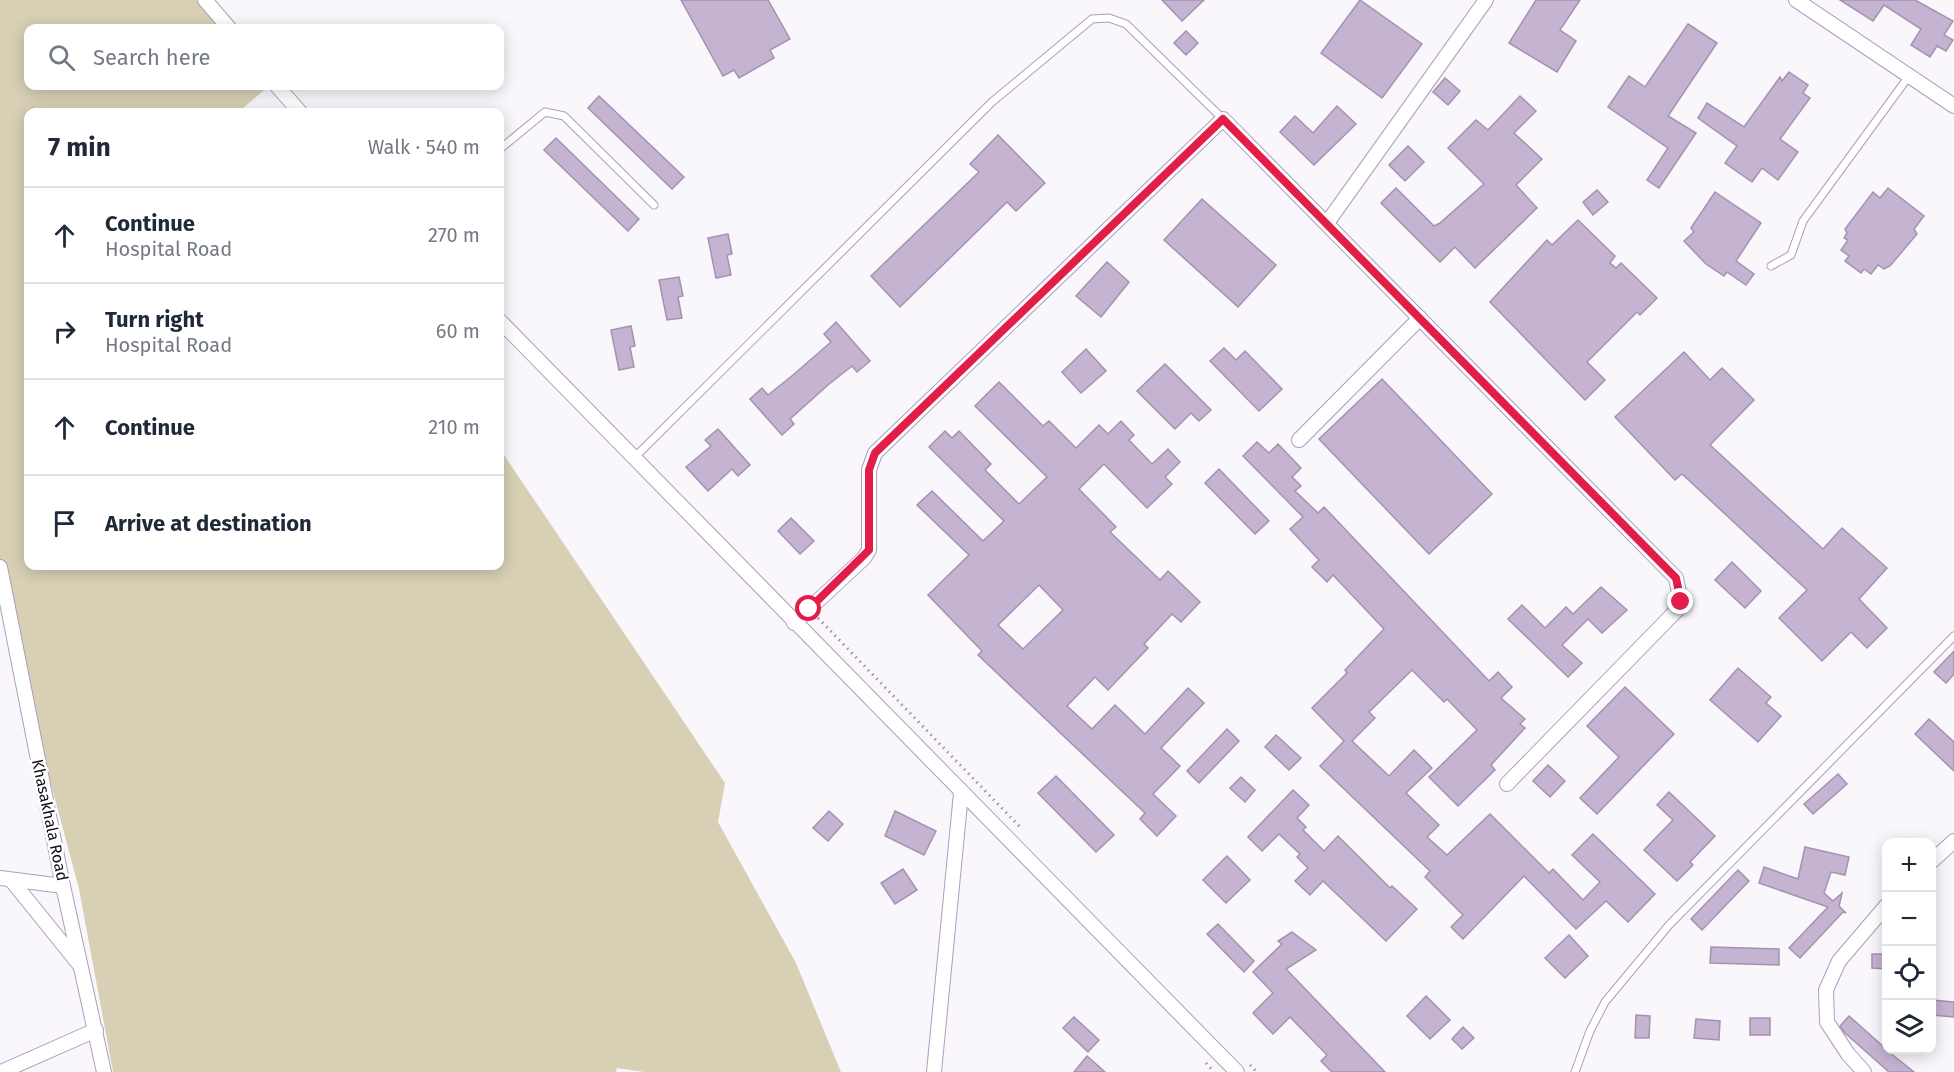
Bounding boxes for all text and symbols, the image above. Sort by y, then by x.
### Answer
search box [24,24,504,90]
icon: search [45,41,78,74]
text: Search here [93,44,211,71]
text: 7 min [48,132,111,163]
text: Walk · 540 m [368,135,480,159]
text: Continue [105,210,195,237]
icon: ahead [48,219,81,252]
text: 270 m [428,223,480,247]
text: Hospital Road [105,237,232,261]
text: Turn right [105,306,204,333]
icon: right [48,315,81,348]
text: 60 m [436,319,480,343]
text: Hospital Road [105,333,232,357]
icon: ahead [48,411,81,444]
text: Continue [105,414,195,441]
text: 210 m [428,415,480,439]
icon: arrive [48,507,81,540]
text: Arrive at destination [105,510,312,537]
route end [1667,588,1693,614]
route start [795,595,821,621]
street label: Khasakhala Road [28,757,72,883]
map controls [1882,838,1936,1054]
button: + [1882,838,1936,892]
button: − [1882,892,1936,946]
button: locate [1882,946,1936,1000]
button: layers [1882,1000,1936,1054]

